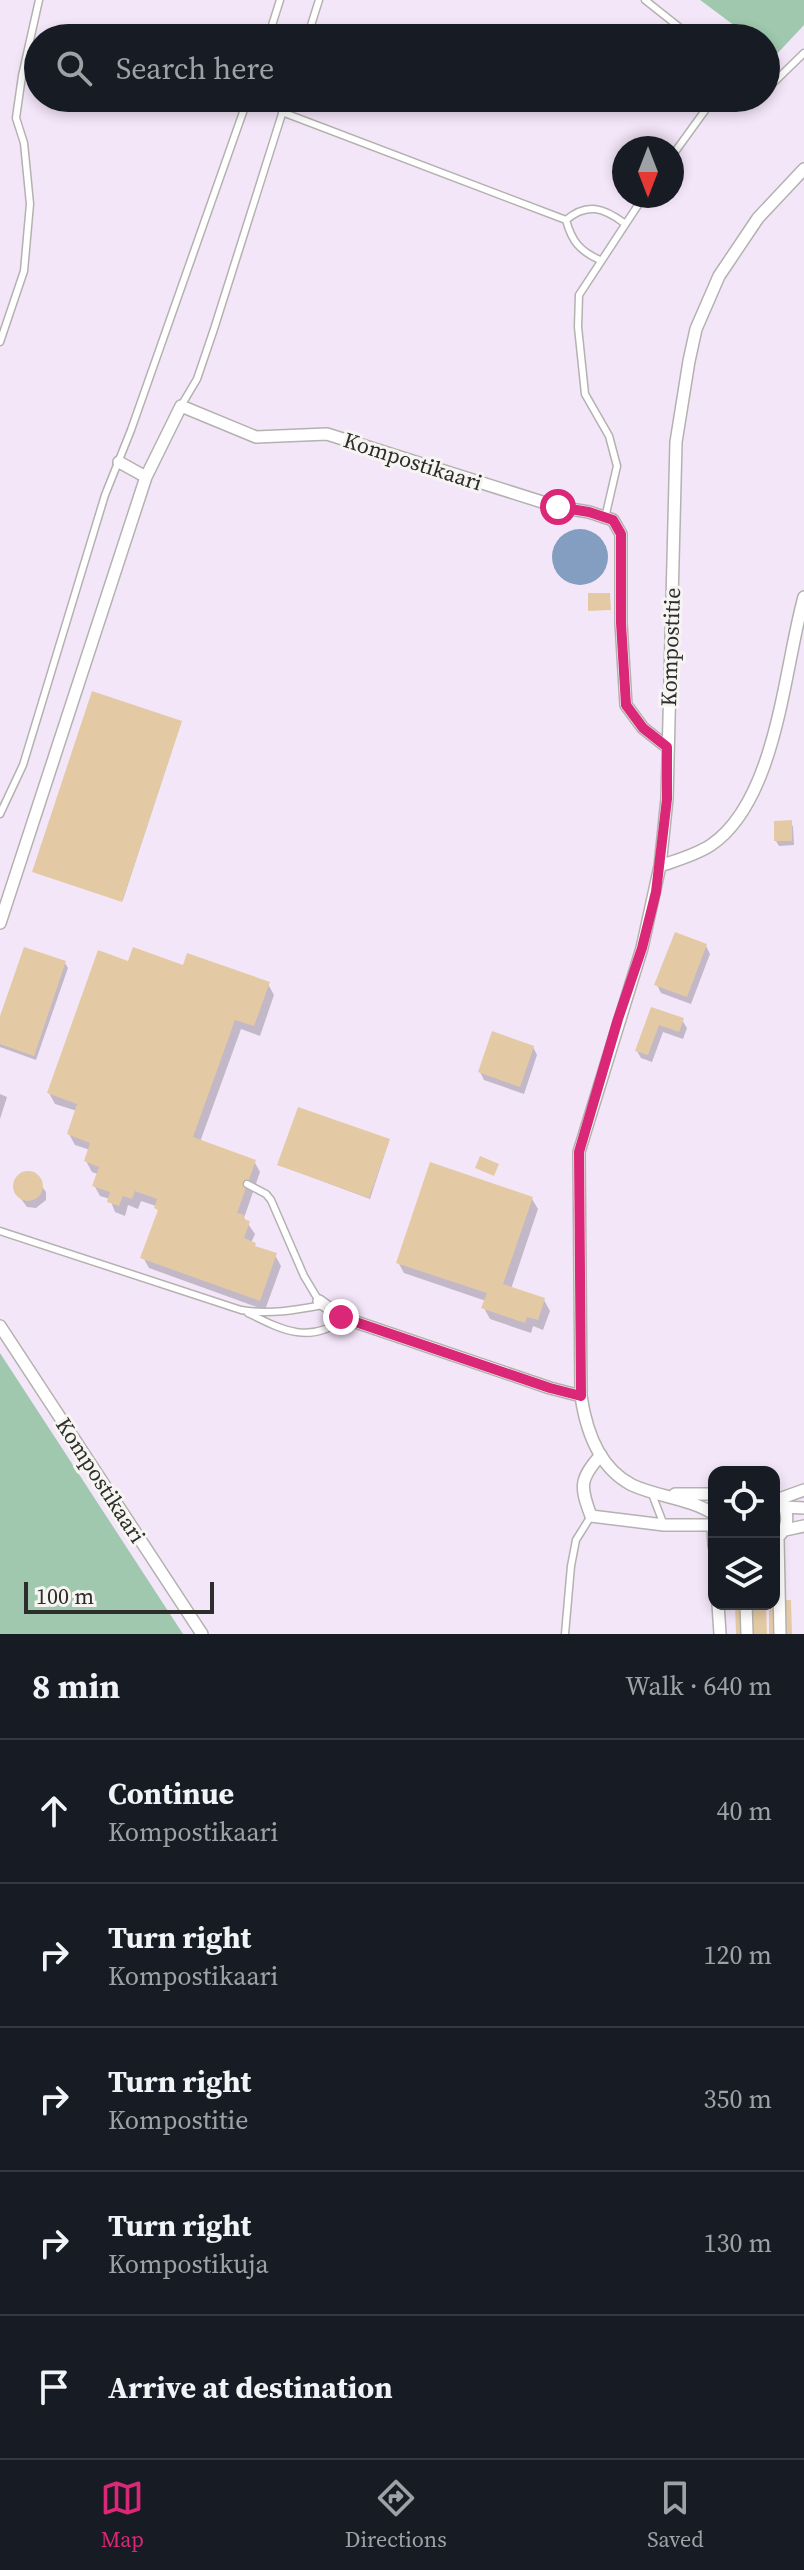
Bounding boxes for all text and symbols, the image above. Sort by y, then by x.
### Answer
search box [24,24,780,112]
icon: search [52,46,96,90]
text: Search here [116,48,274,89]
north arrow [612,136,684,208]
street label: Kompostikaari [340,424,486,498]
route start [540,489,576,525]
street label: Kompostitie [653,587,687,707]
route end [323,1299,359,1335]
street label: Kompostikaari [49,1411,153,1549]
map controls [708,1466,780,1610]
button: locate [708,1466,780,1538]
button: layers [708,1538,780,1610]
scale bar [24,1578,214,1614]
text: 100 m [36,1581,94,1611]
text: 8 min [32,1663,120,1709]
text: Walk · 640 m [625,1668,772,1704]
text: Continue [108,1773,234,1814]
icon: ahead [32,1789,76,1833]
text: 40 m [717,1793,772,1829]
text: Kompostikaari [108,1814,278,1850]
text: Turn right [108,1917,251,1958]
icon: right [32,1933,76,1977]
text: 120 m [704,1937,772,1973]
text: Kompostikaari [108,1958,278,1994]
text: Turn right [108,2061,251,2102]
icon: right [32,2077,76,2121]
text: 350 m [704,2081,772,2117]
text: Kompostitie [108,2102,249,2138]
text: Turn right [108,2205,251,2246]
icon: right [32,2221,76,2265]
text: 130 m [704,2225,772,2261]
text: Kompostikuja [108,2246,269,2282]
icon: arrive [32,2365,76,2409]
text: Arrive at destination [108,2367,393,2408]
tab: Map [100,2476,144,2554]
tab: Directions [345,2476,447,2554]
tab: Saved [647,2476,704,2554]

